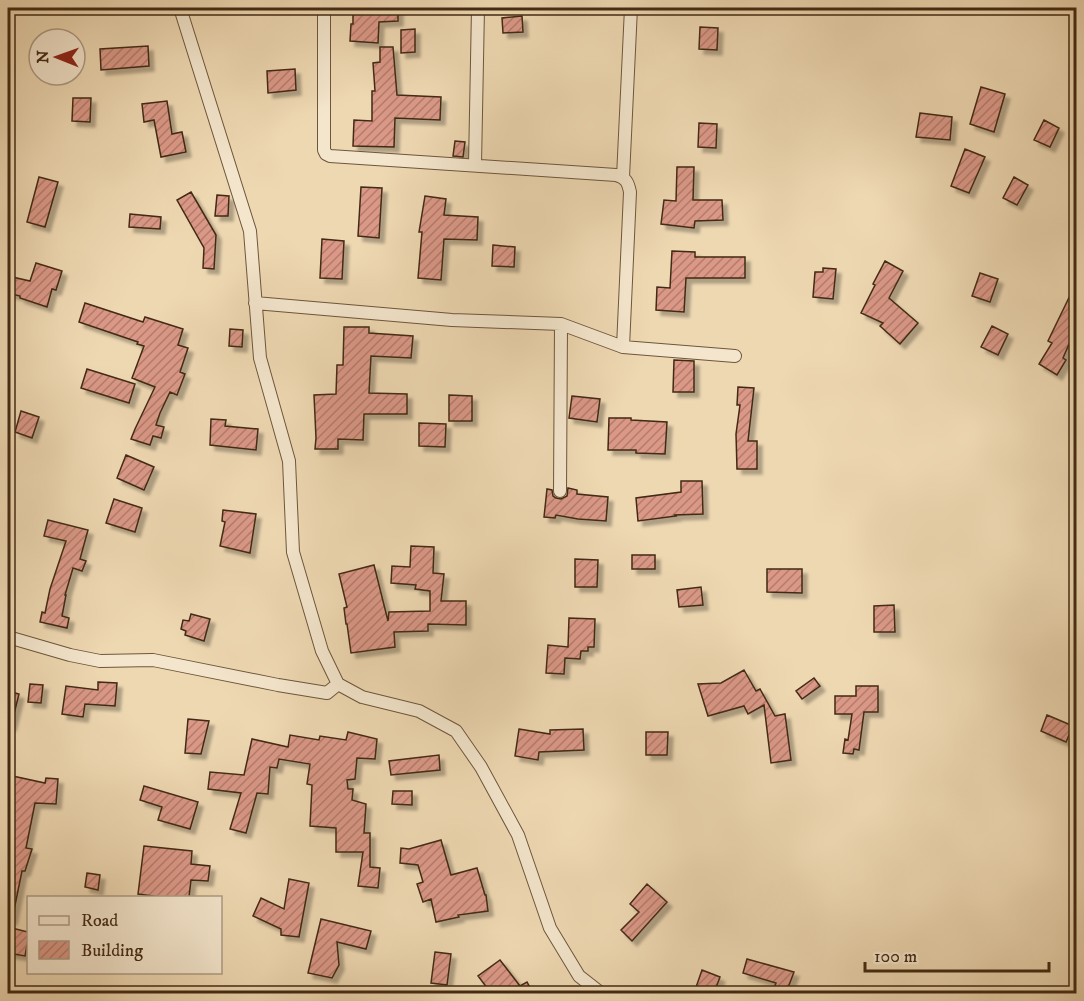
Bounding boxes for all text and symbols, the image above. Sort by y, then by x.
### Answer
north arrow [27,27,87,87]
text: N [33,50,53,63]
legend [27,896,222,974]
text: Road [81,910,118,932]
scale bar [865,935,1050,973]
text: Building [81,940,143,962]
text: 100 m [874,946,917,968]

